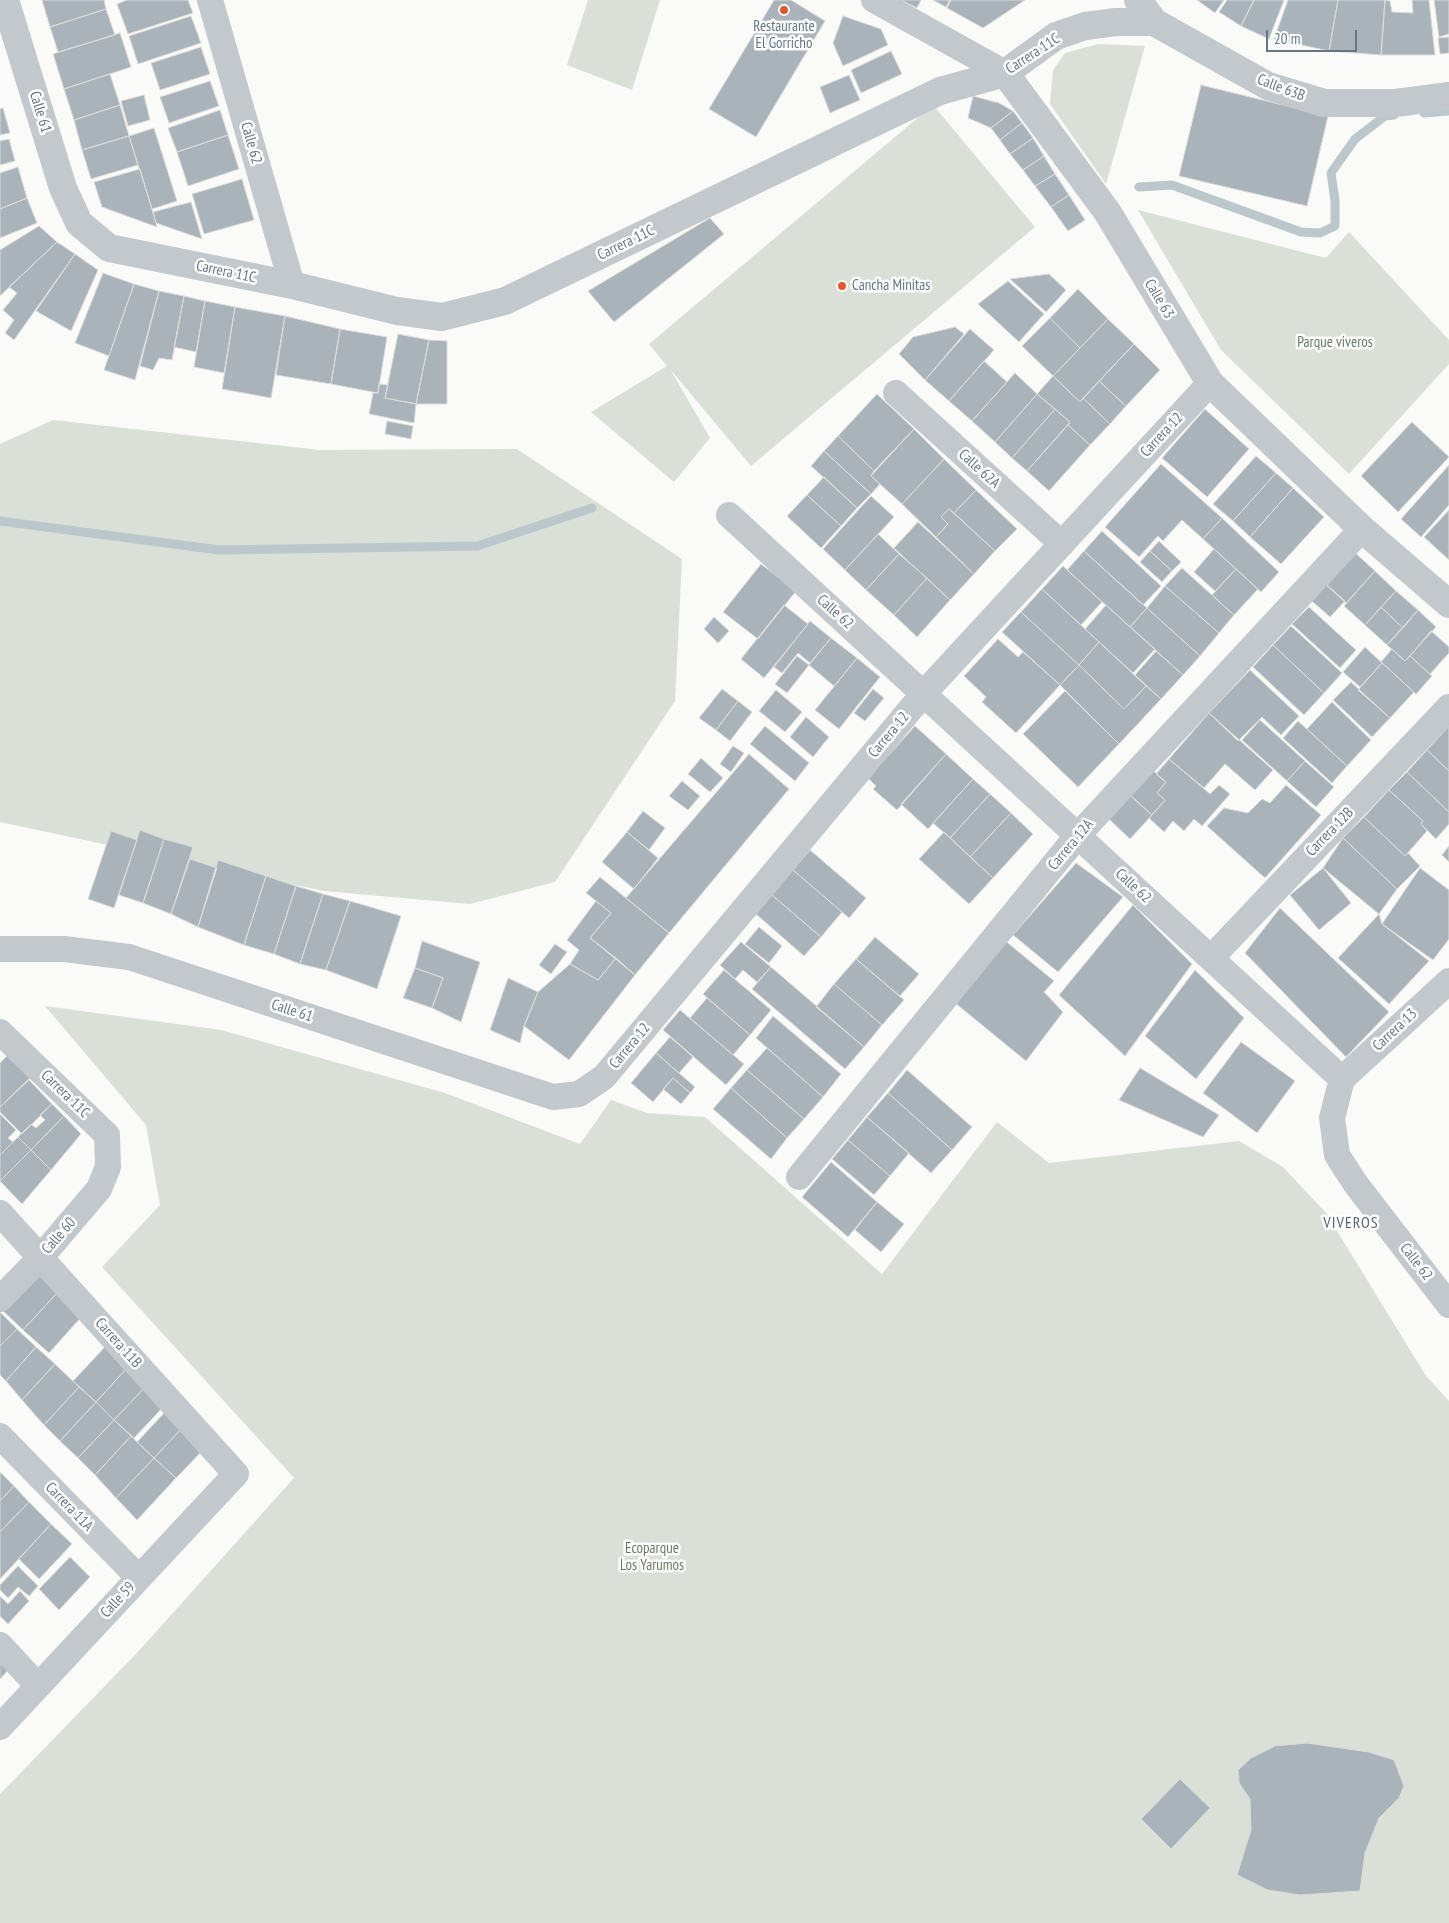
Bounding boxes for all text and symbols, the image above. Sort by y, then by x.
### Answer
marker: Restaurante El Gorricho [778,4,790,16]
place label: Restaurante El Gorricho [753,18,815,53]
scale bar [1269,20,1360,52]
text: 20 m [1274,29,1300,48]
street label: Carrera 11C [1003,30,1063,78]
street label: Calle 63B [1255,71,1307,105]
street label: Calle 61 [25,89,55,135]
street label: Calle 62 [236,120,266,166]
street label: Carrera 11C [595,222,657,264]
street label: Carrera 11C [194,257,258,287]
street label: Calle 63 [1140,276,1178,322]
place label: Cancha Minitas [852,277,930,295]
marker: Cancha Minitas [836,280,848,292]
park label: Parque viveros [1297,334,1373,352]
street label: Carrera 12 [1137,409,1187,461]
street label: Calle 62A [955,446,1003,492]
street label: Calle 62 [813,591,857,633]
street label: Carrera 12 [865,709,913,761]
street label: Carrera 12B [1302,804,1358,860]
street label: Carrera 12A [1045,816,1097,874]
street label: Calle 62 [1111,865,1155,907]
street label: Calle 61 [269,996,315,1026]
street label: Carrera 13 [1369,1005,1421,1055]
street label: Carrera 12 [606,1020,654,1072]
street label: Carrera 11C [37,1066,93,1122]
district label: VIVEROS [1322,1213,1380,1233]
street label: Calle 60 [38,1214,80,1258]
street label: Calle 62 [1396,1240,1436,1284]
street label: Carrera 11B [91,1314,145,1372]
street label: Carrera 11A [41,1479,97,1535]
park label: Ecoparque Los Yarumos [620,1540,684,1575]
street label: Calle 59 [97,1578,139,1622]

